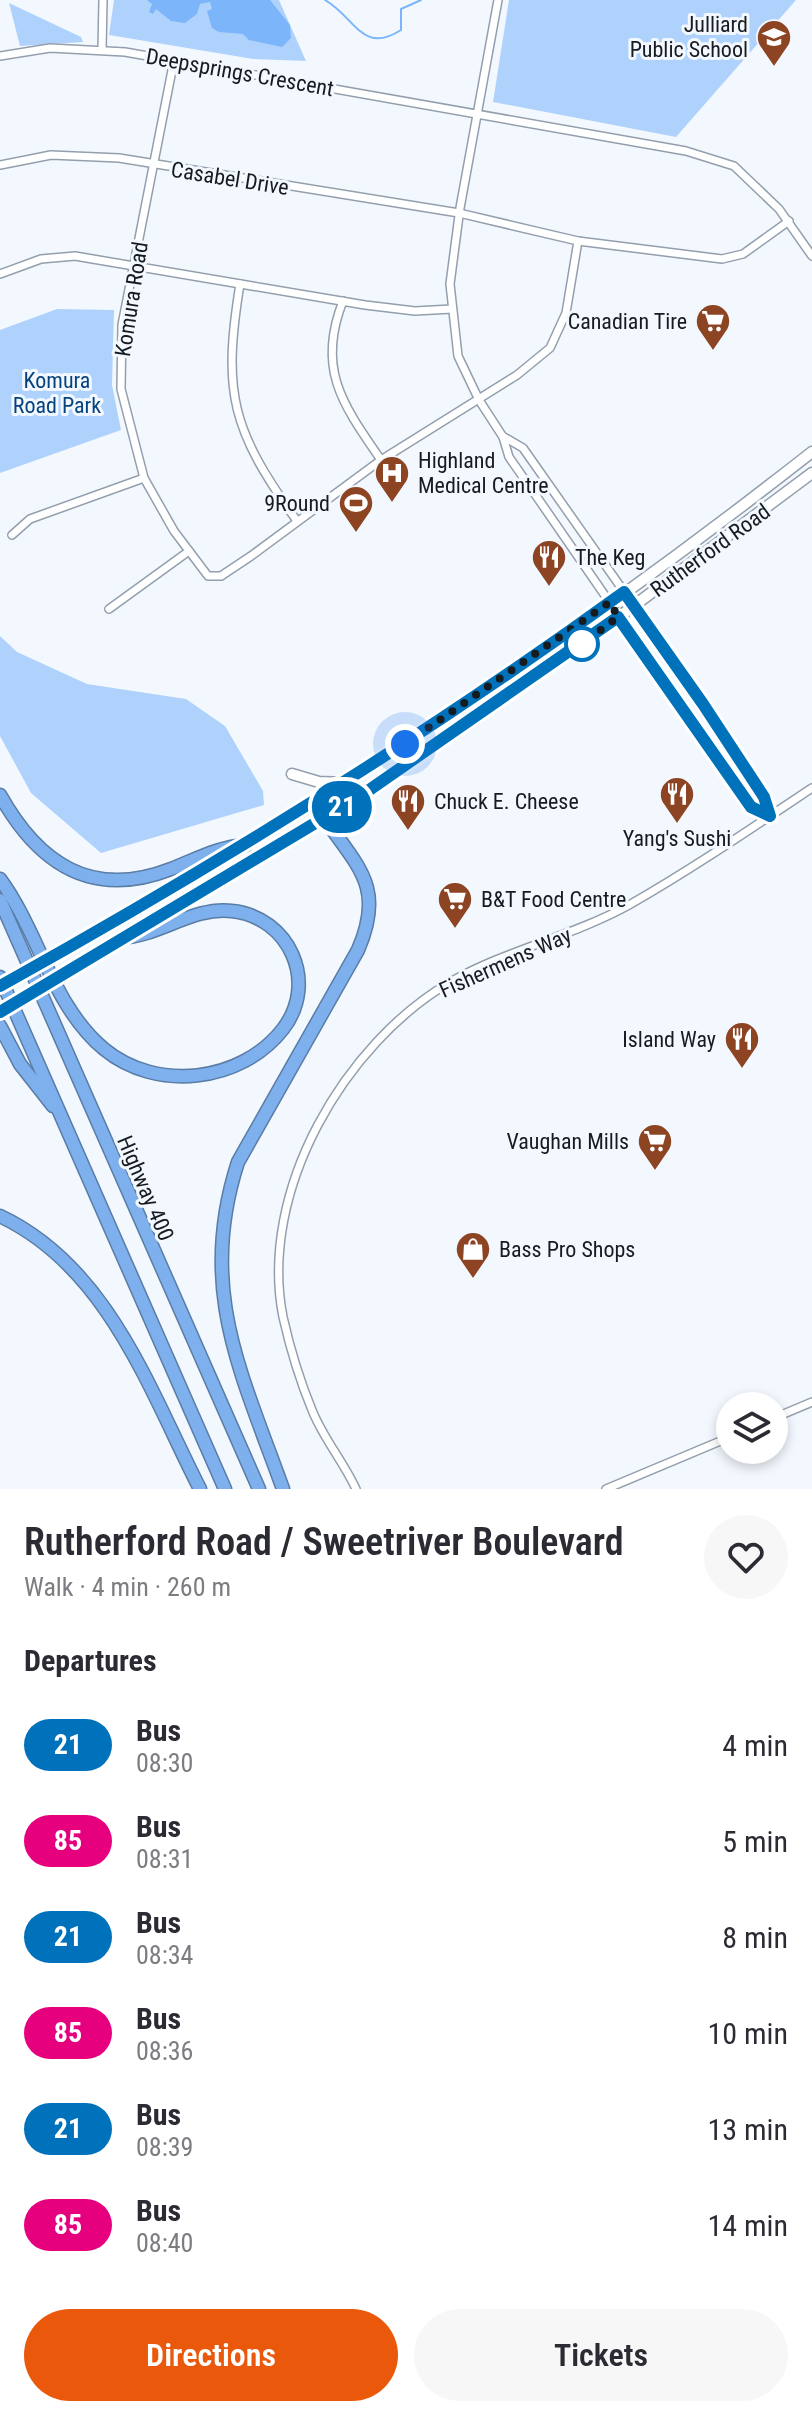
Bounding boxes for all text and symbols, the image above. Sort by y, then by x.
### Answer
place label: Julliard Public School [630,12,748,62]
school or university icon: Julliard Public School [755,18,793,68]
street label: Deepsprings Crescent [144,44,336,101]
street label: Casabel Drive [169,157,291,200]
street label: Komura Road [110,240,153,358]
supermarket icon: Canadian Tire [694,302,732,352]
place label: Canadian Tire [568,309,687,334]
park label: Komura Road Park [13,368,101,418]
place label: Highland Medical Centre [418,448,548,498]
hospital icon: Highland Medical Centre [373,454,411,504]
sports icon: 9Round [337,484,375,534]
place label: 9Round [264,491,330,516]
street label: Rutherford Road [646,499,775,602]
restaurant icon: The Keg [530,538,568,588]
place label: The Keg [575,545,645,570]
unlabelled marker [565,627,599,661]
your location [385,724,425,764]
restaurant icon: Yang's Sushi [658,775,696,825]
line badge: 21 [306,781,378,833]
restaurant icon: Chuck E. Cheese [389,782,427,832]
place label: Chuck E. Cheese [434,789,579,814]
text: 21 [328,790,356,823]
place label: Yang's Sushi [623,826,731,851]
supermarket icon: B&T Food Centre [436,880,474,930]
place label: B&T Food Centre [481,887,626,912]
street label: Fishermens Way [435,922,575,1003]
restaurant icon: Island Way [723,1020,761,1070]
place label: Island Way [622,1027,716,1052]
supermarket icon: Vaughan Mills [636,1122,674,1172]
place label: Vaughan Mills [506,1129,629,1154]
street label: Highway 400 [112,1132,179,1244]
shop icon: Bass Pro Shops [454,1230,492,1280]
place label: Bass Pro Shops [499,1237,635,1262]
map controls [716,1392,788,1464]
button: layers [716,1392,788,1464]
button: heart [704,1515,788,1599]
text: Rutherford Road / Sweetriver Boulevard [24,1520,624,1564]
text: Walk · 4 min · 260 m [24,1572,231,1602]
text: Departures [24,1643,157,1678]
text: Bus [136,1713,181,1748]
text: 21 [54,1728,82,1761]
text: 4 min [722,1728,788,1763]
text: 08:30 [136,1748,193,1778]
text: Bus [136,1809,181,1844]
text: 85 [54,1824,82,1857]
text: 5 min [722,1824,788,1859]
text: 08:31 [136,1844,193,1874]
text: Bus [136,1905,181,1940]
text: 21 [54,1920,82,1953]
text: 8 min [722,1920,788,1955]
text: 08:34 [136,1940,193,1970]
text: Bus [136,2001,181,2036]
text: 85 [54,2016,82,2049]
text: 10 min [707,2016,788,2051]
text: 08:36 [136,2036,193,2066]
text: Bus [136,2097,181,2132]
text: 21 [54,2112,82,2145]
text: 13 min [707,2112,788,2147]
text: 08:39 [136,2132,193,2162]
text: Bus [136,2193,181,2228]
text: 85 [54,2208,82,2241]
text: 14 min [707,2208,788,2243]
text: 08:40 [136,2228,193,2258]
button: Directions [24,2309,398,2401]
button: Tickets [414,2309,788,2401]

